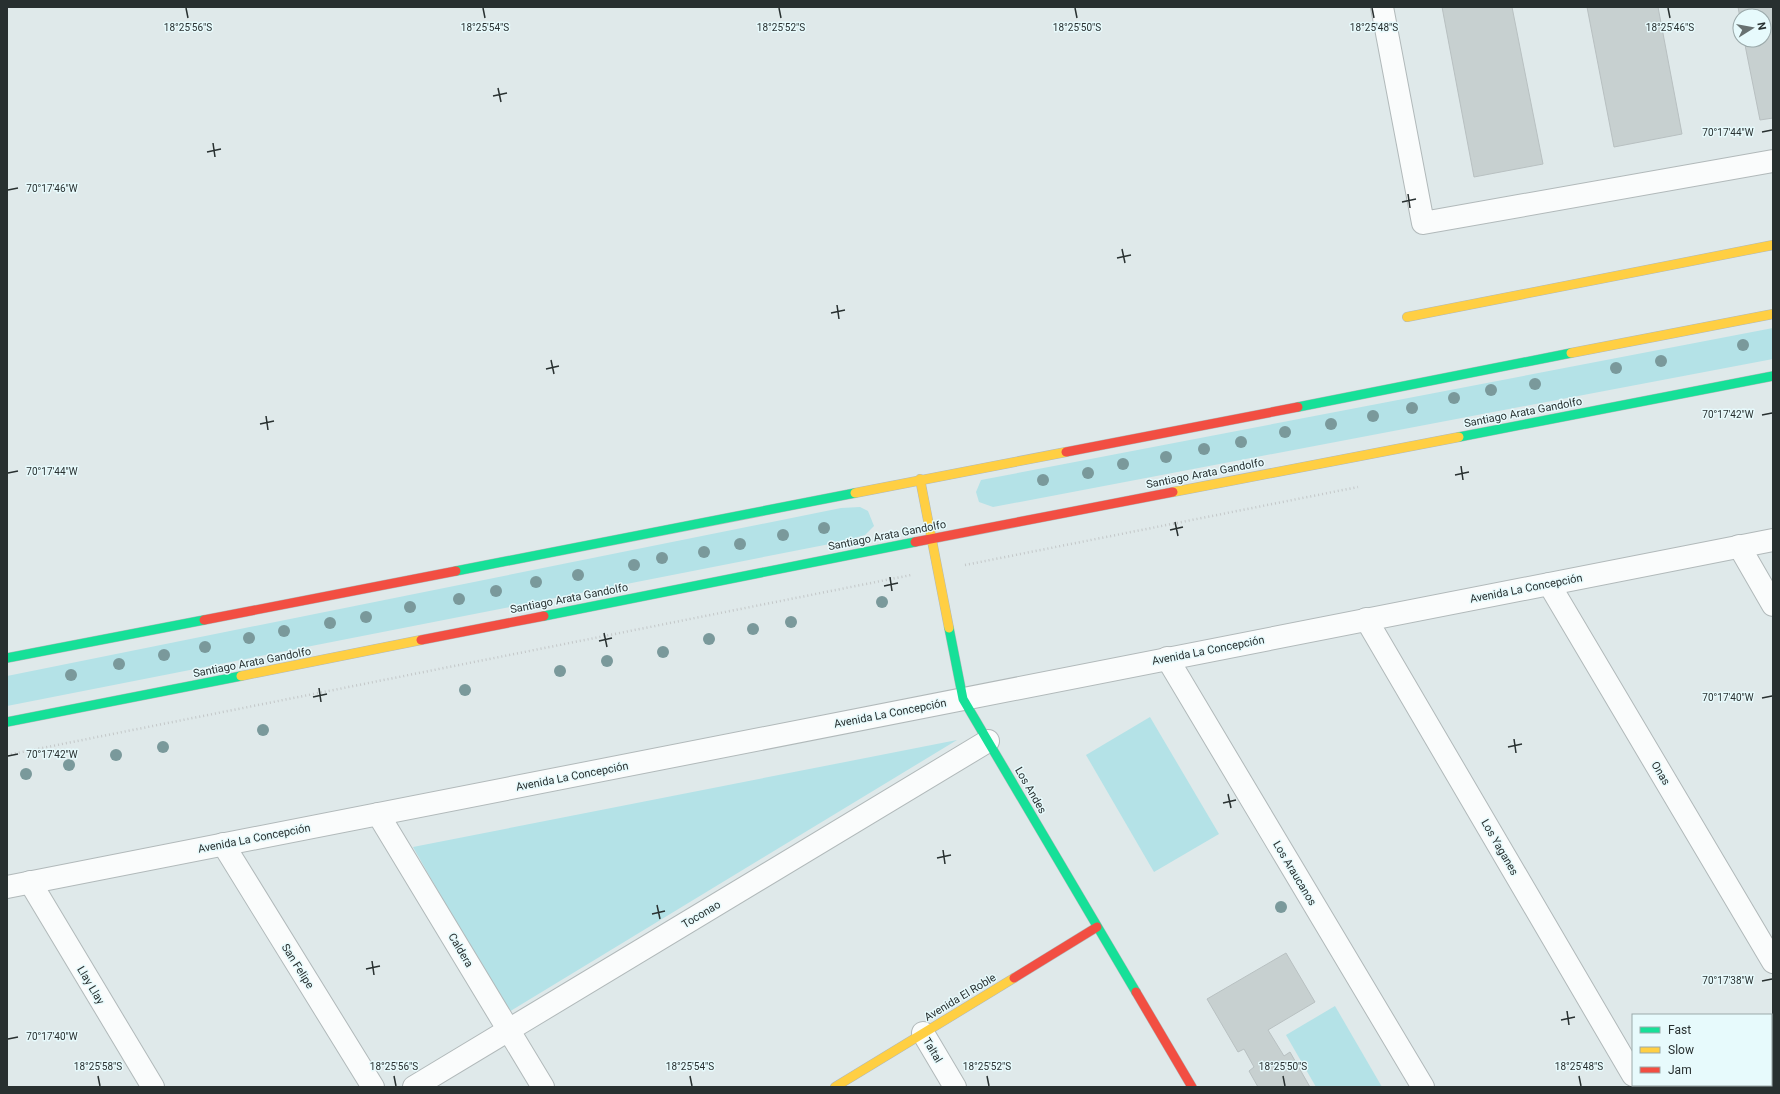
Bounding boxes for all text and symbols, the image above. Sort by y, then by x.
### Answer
north arrow [1732,8,1772,48]
text: N [1754,21,1768,31]
text: 18°25'56"S [164,22,212,33]
text: 18°25'54"S [461,22,509,33]
text: 18°25'52"S [757,22,805,33]
text: 18°25'50"S [1053,22,1101,33]
text: 18°25'48"S [1350,22,1398,33]
text: 18°25'46"S [1646,22,1694,33]
text: 70°17'44"W [1702,127,1754,138]
text: 70°17'46"W [26,183,78,194]
street label: Santiago Arata Gandolfo [1463,395,1583,430]
text: 70°17'42"W [1702,409,1754,420]
street label: Santiago Arata Gandolfo [1145,456,1265,491]
text: 70°17'44"W [26,466,78,477]
street label: Santiago Arata Gandolfo [827,518,947,553]
street label: Avenida La Concepción [1469,571,1583,606]
street label: Santiago Arata Gandolfo [509,581,629,616]
street label: Avenida La Concepción [1151,633,1265,668]
street label: Santiago Arata Gandolfo [192,645,312,680]
text: 70°17'40"W [1702,692,1754,703]
street label: Avenida La Concepción [833,696,947,731]
text: 70°17'42"W [26,749,78,760]
street label: Avenida La Concepción [515,759,629,794]
street label: Onas [1648,759,1673,788]
street label: Los Andes [1012,765,1049,816]
street label: Los Yaganes [1478,817,1521,878]
street label: Avenida La Concepción [197,821,311,856]
street label: Los Araucanos [1270,839,1319,908]
street label: Toconao [680,898,723,931]
street label: Caldera [445,931,476,970]
street label: San Felipe [279,941,317,991]
street label: Llay Llay [74,964,107,1007]
street label: Avenida El Roble [922,971,998,1024]
text: 70°17'38"W [1702,975,1754,986]
legend [1632,1014,1772,1086]
text: Fast [1668,1023,1691,1037]
text: 70°17'40"W [26,1031,78,1042]
street label: Taltal [920,1035,945,1065]
text: Slow [1668,1043,1694,1057]
text: 18°25'58"S [74,1061,122,1072]
text: 18°25'56"S [370,1061,418,1072]
text: 18°25'54"S [666,1061,714,1072]
text: 18°25'52"S [963,1061,1011,1072]
text: 18°25'50"S [1259,1061,1307,1072]
text: 18°25'48"S [1555,1061,1603,1072]
text: Jam [1668,1063,1692,1077]

